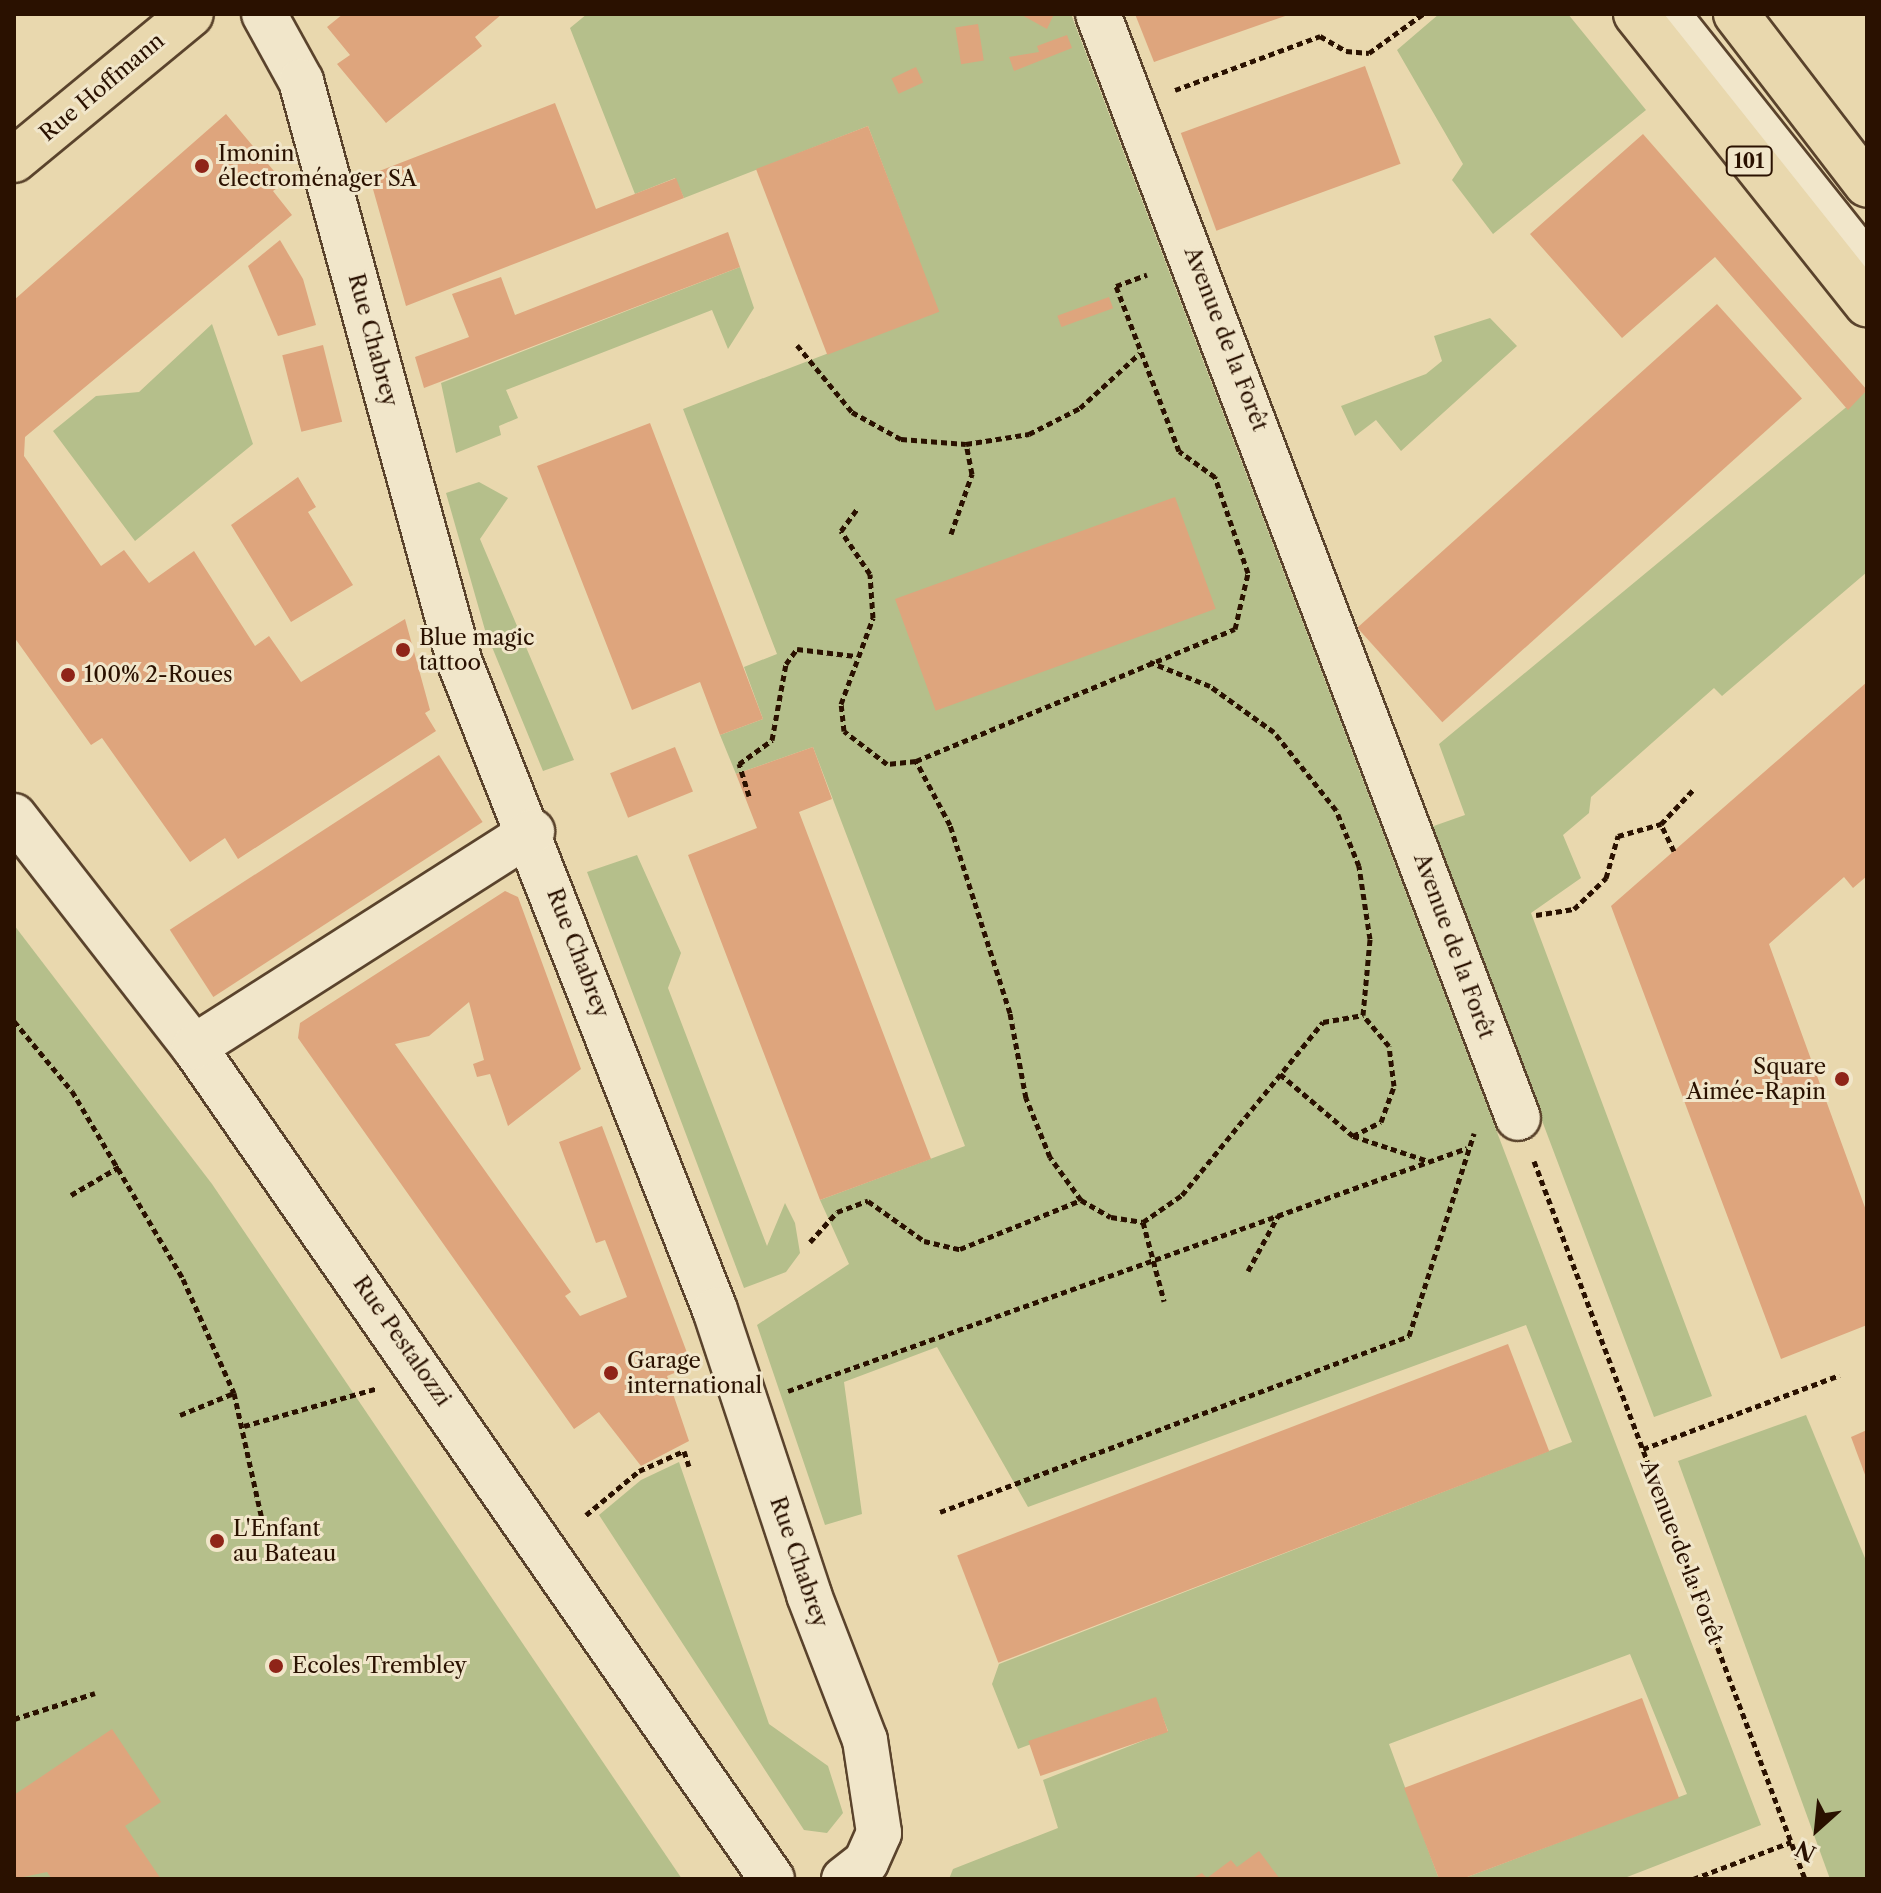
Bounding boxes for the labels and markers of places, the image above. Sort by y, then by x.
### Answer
place label: Imonin électroménager SA [218,140,417,192]
marker: Imonin électroménager SA [193,157,211,175]
place label: Blue magic tattoo [419,624,534,676]
marker: Blue magic tattoo [394,641,412,659]
place label: 100% 2-Roues [84,662,233,688]
marker: 100% 2-Roues [59,666,77,684]
place label: Square Aimée-Rapin [1686,1053,1826,1104]
marker: Square Aimée-Rapin [1833,1070,1851,1088]
place label: Garage international [627,1347,762,1398]
marker: Garage international [602,1364,620,1382]
place label: L'Enfant au Bateau [233,1515,336,1566]
marker: L'Enfant au Bateau [208,1532,226,1550]
place label: Ecoles Trembley [292,1653,467,1679]
marker: Ecoles Trembley [267,1657,285,1675]

